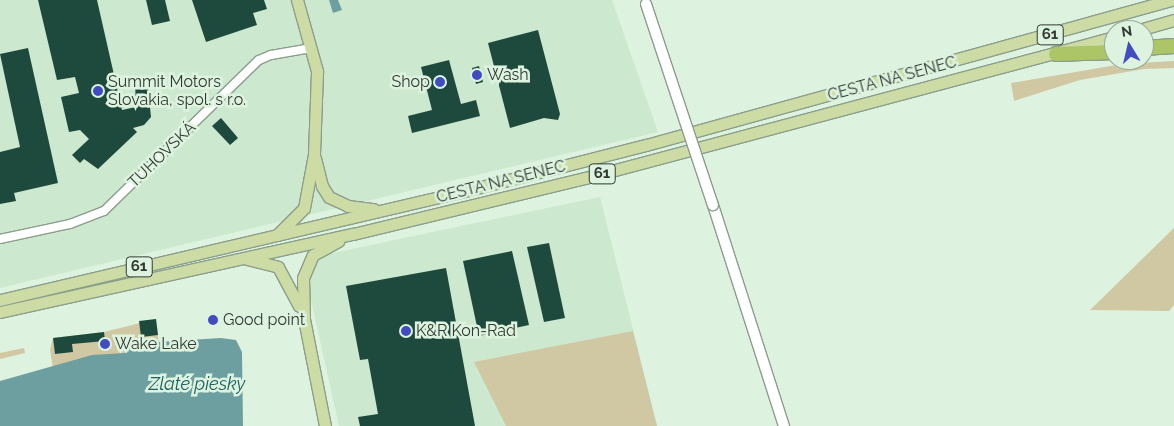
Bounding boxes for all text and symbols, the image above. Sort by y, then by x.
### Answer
north arrow [1104,20,1154,70]
road number: 61 [1036,22,1064,48]
text: N [1120,22,1133,40]
street label: CESTA NA SENEC [825,52,959,106]
place label: Wash [487,65,529,85]
marker: Wash [471,69,483,81]
place label: Summit Motors Slovakia, spol. s r.o. [108,72,246,110]
place label: Shop [392,72,430,92]
marker: Shop [434,76,446,88]
marker: Summit Motors Slovakia, spol. s r.o. [92,85,104,97]
street label: TUHOVSKÁ [124,118,200,192]
street label: CESTA NA SENEC [434,157,568,207]
road number: 61 [588,162,616,186]
road number: 61 [125,254,153,280]
place label: Good point [223,310,305,330]
marker: Good point [207,314,219,326]
place label: K&R Kon-Rad [416,321,516,341]
marker: K&R Kon-Rad [400,325,412,337]
place label: Wake Lake [115,334,197,354]
marker: Wake Lake [99,338,111,350]
water label: Zlaté piesky [149,373,245,395]

